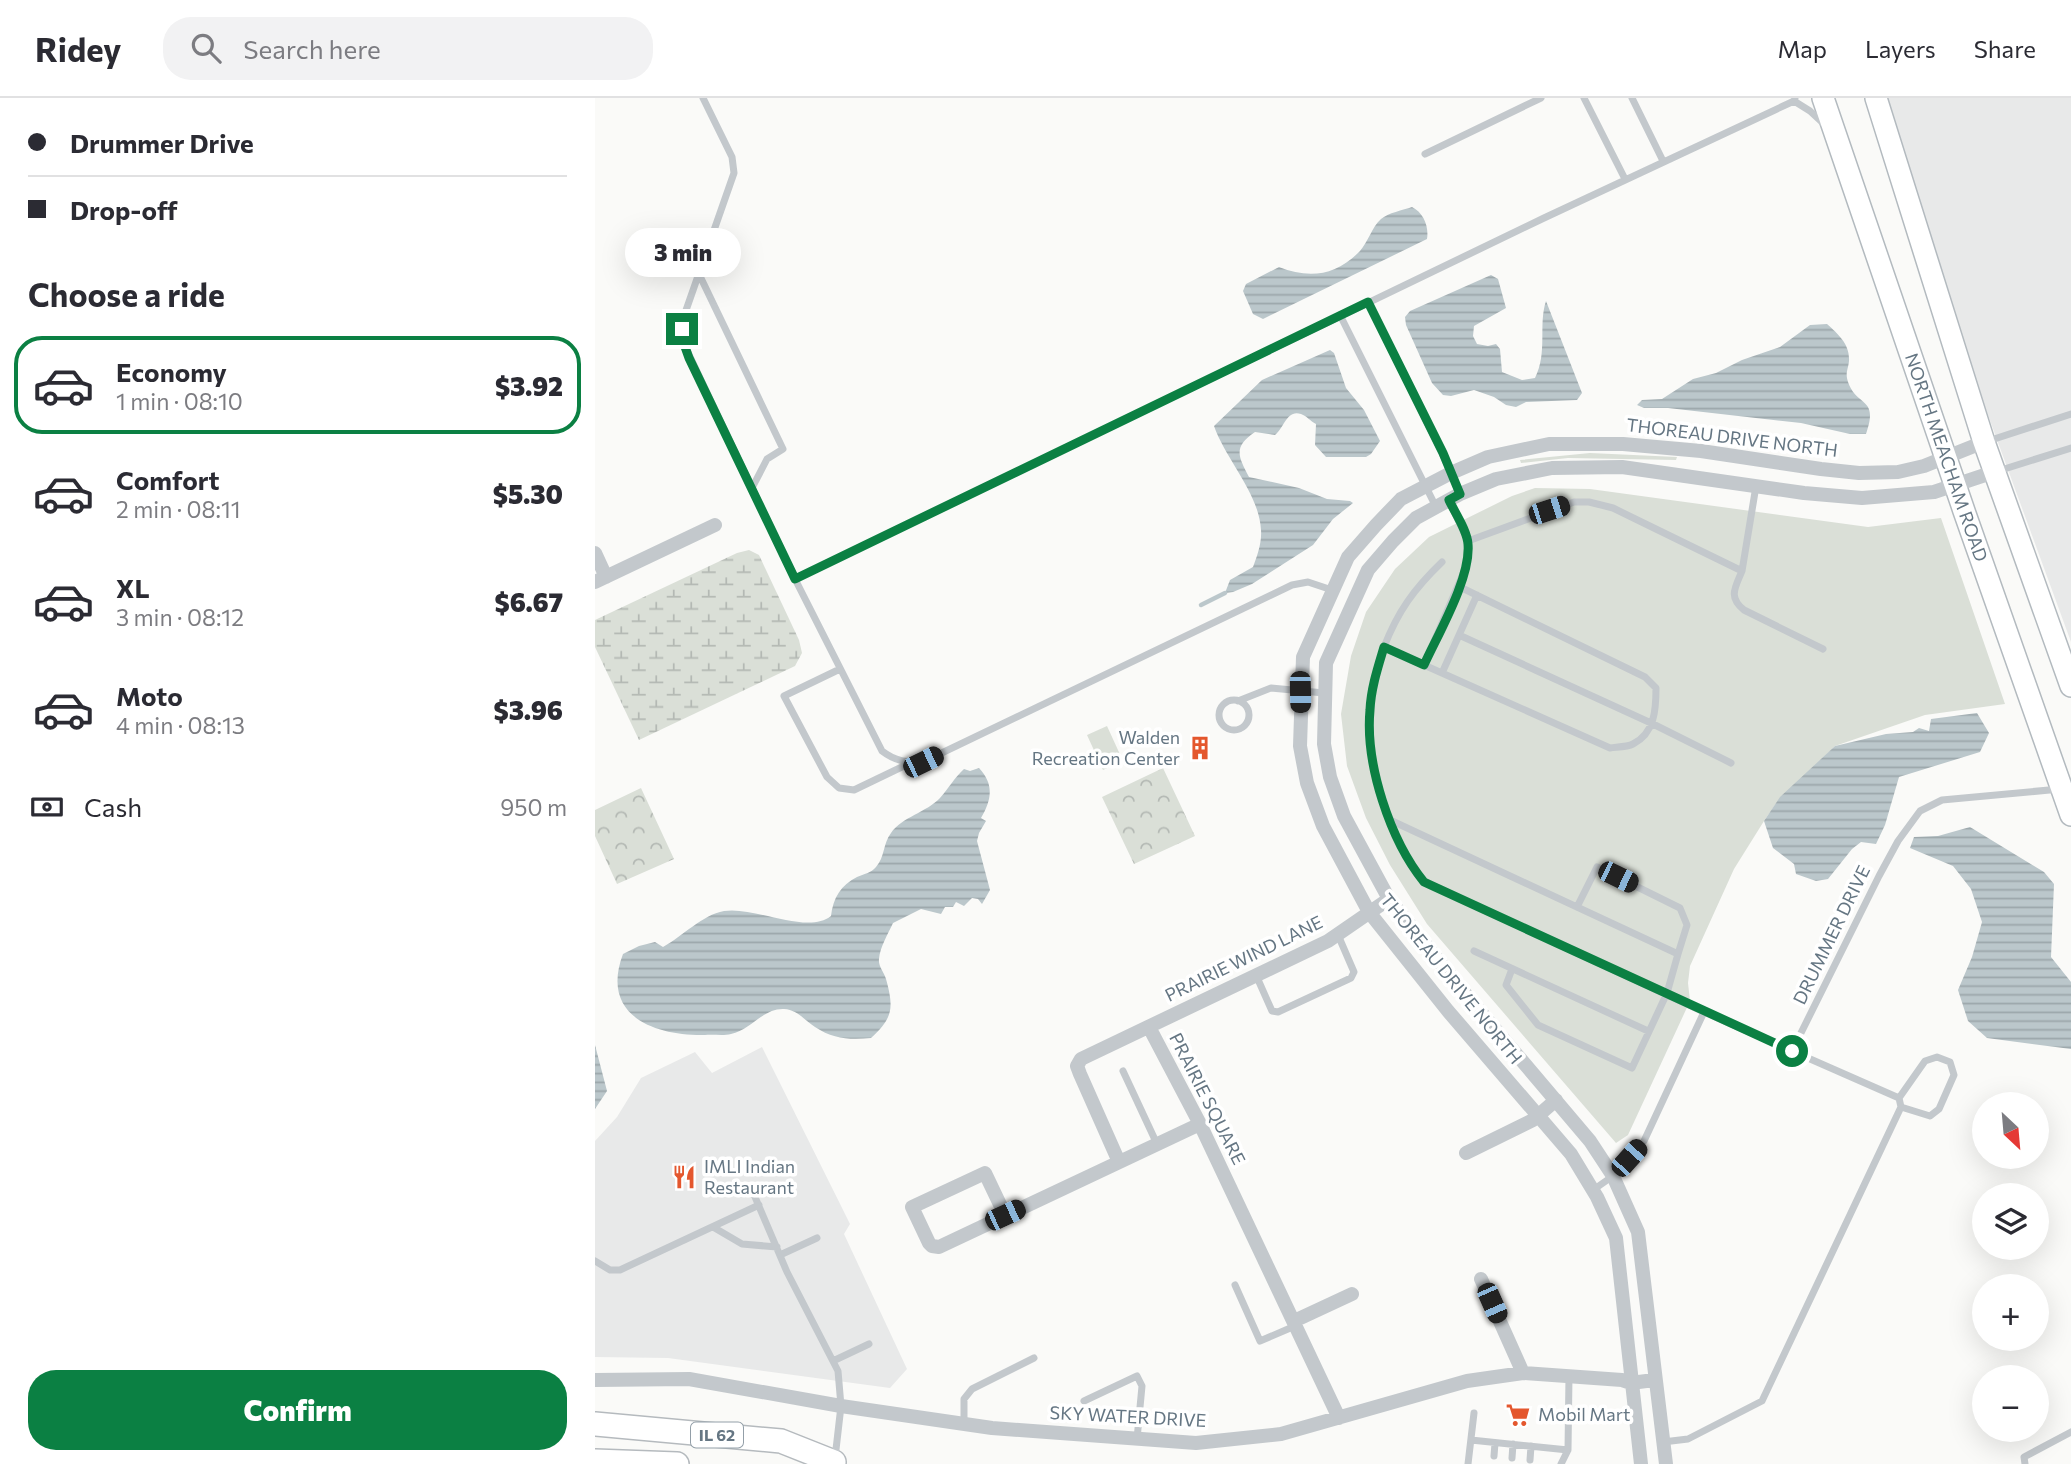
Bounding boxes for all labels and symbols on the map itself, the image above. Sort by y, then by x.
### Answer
callout: 3 min [624,228,740,276]
route end [666,313,698,345]
street label: NORTH MEACHAM ROAD [1901,350,1993,564]
street label: THOREAU DRIVE NORTH [1625,413,1839,461]
car [1526,494,1573,526]
car [1290,671,1311,713]
place label: Walden Recreation Center [1032,726,1180,769]
building icon: Walden Recreation Center [1186,734,1214,762]
car [900,743,947,781]
car [1595,858,1642,896]
street label: DRUMMER DRIVE [1788,861,1874,1008]
street label: THOREAU DRIVE NORTH [1376,889,1527,1068]
street label: PRAIRIE WIND LANE [1161,910,1326,1006]
street label: PRAIRIE SQUARE [1165,1029,1251,1168]
route start [1776,1035,1808,1067]
north arrow [1972,1092,2049,1169]
car [1608,1135,1651,1181]
place label: IMLI Indian Restaurant [704,1155,795,1198]
restaurant icon: IMLI Indian Restaurant [670,1163,698,1191]
car [982,1197,1029,1233]
car [1474,1280,1511,1326]
street label: SKY WATER DRIVE [1049,1401,1207,1431]
supermarket icon: Mobil Mart [1504,1401,1532,1429]
place label: Mobil Mart [1538,1403,1630,1425]
road number: IL 62 [691,1422,743,1448]

